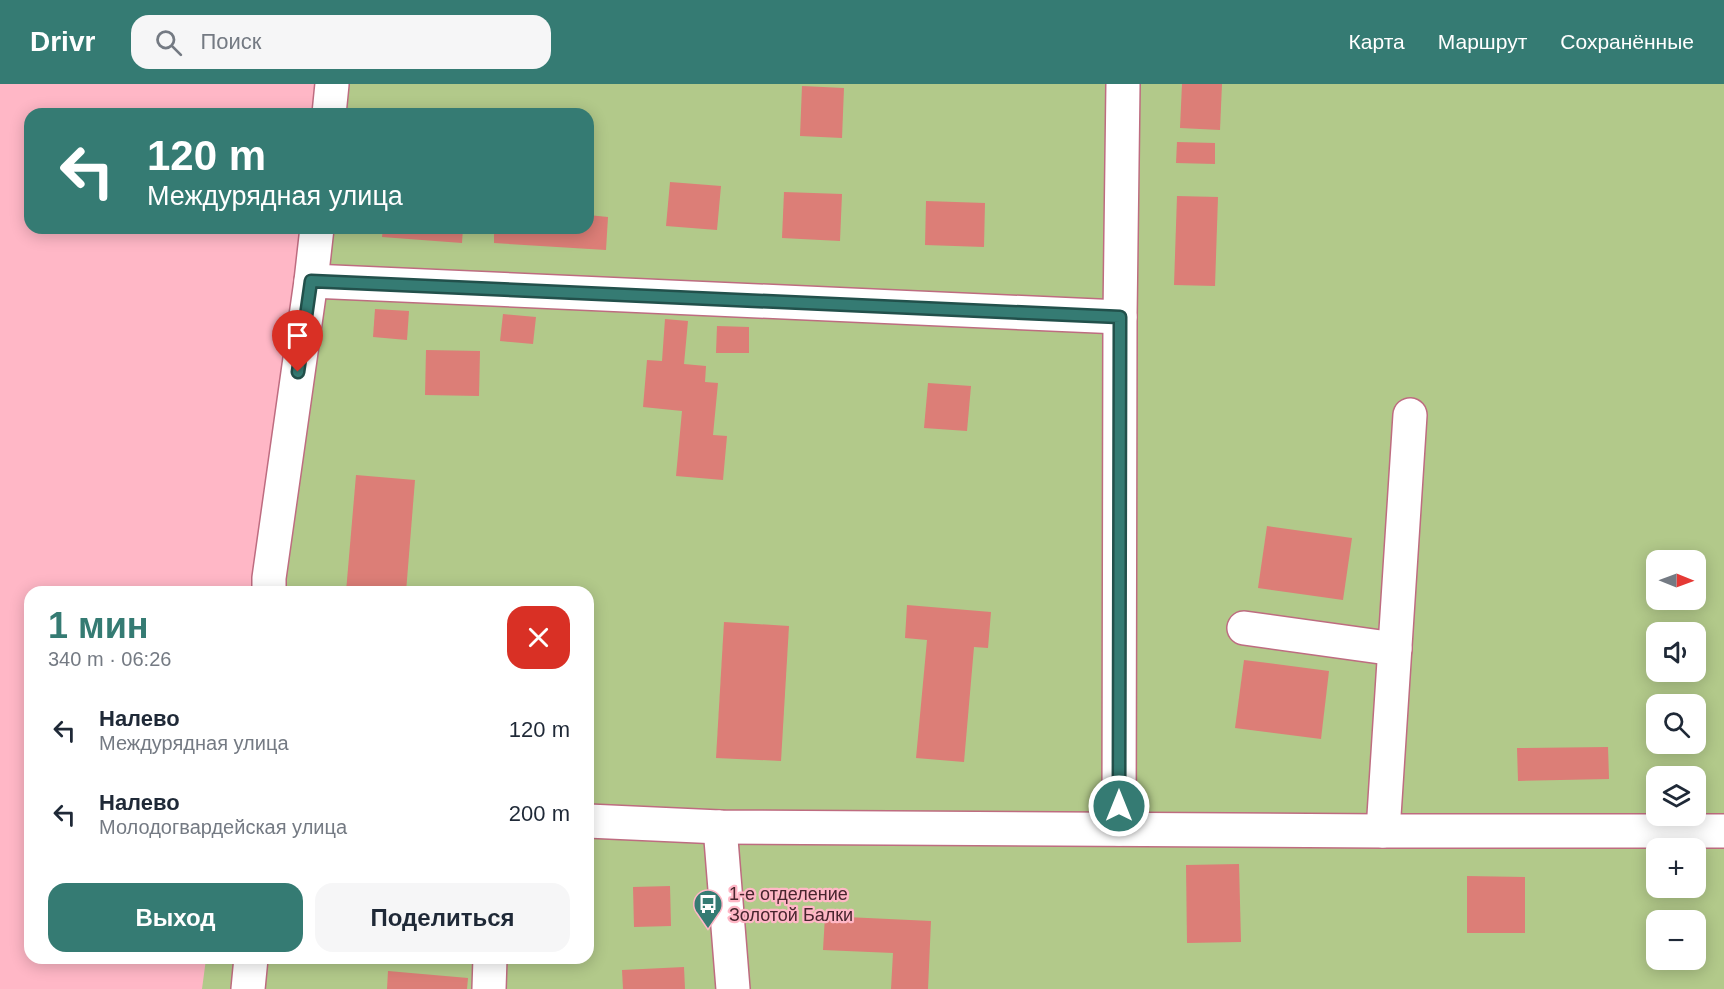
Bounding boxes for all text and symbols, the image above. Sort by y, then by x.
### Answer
search box [131,15,551,69]
text: Drivr [30,26,95,57]
icon: search [152,26,185,59]
text: Поиск [200,29,261,54]
text: Карта [1349,30,1405,53]
text: Маршрут [1438,30,1527,53]
text: Сохранённые [1560,30,1694,53]
icon: left [48,132,126,210]
text: 120 m [147,132,266,179]
text: Междурядная улица [147,181,403,211]
pin [272,310,323,372]
icon: arrive [281,319,314,352]
north arrow [1646,550,1706,610]
map controls [1646,550,1706,970]
text: 1 мин [48,605,149,646]
button: close [507,606,570,669]
button: sound [1646,622,1706,682]
text: 340 m · 06:26 [48,648,171,670]
button: search [1646,694,1706,754]
text: Налево [99,706,180,731]
icon: left [48,714,81,747]
text: 120 m [509,717,570,742]
text: Междурядная улица [99,732,289,754]
button: layers [1646,766,1706,826]
position arrow [1087,774,1151,838]
text: Налево [99,790,180,815]
icon: left [48,798,81,831]
text: 200 m [509,801,570,826]
text: Молодогвардейская улица [99,816,347,838]
button: + [1646,838,1706,898]
button: Выход [48,883,303,952]
button: Поделиться [315,883,570,952]
place label: 1-е отделение Золотой Балки [729,884,853,925]
bus stop icon: 1-е отделение Золотой Балки [692,888,724,930]
button: − [1646,910,1706,970]

